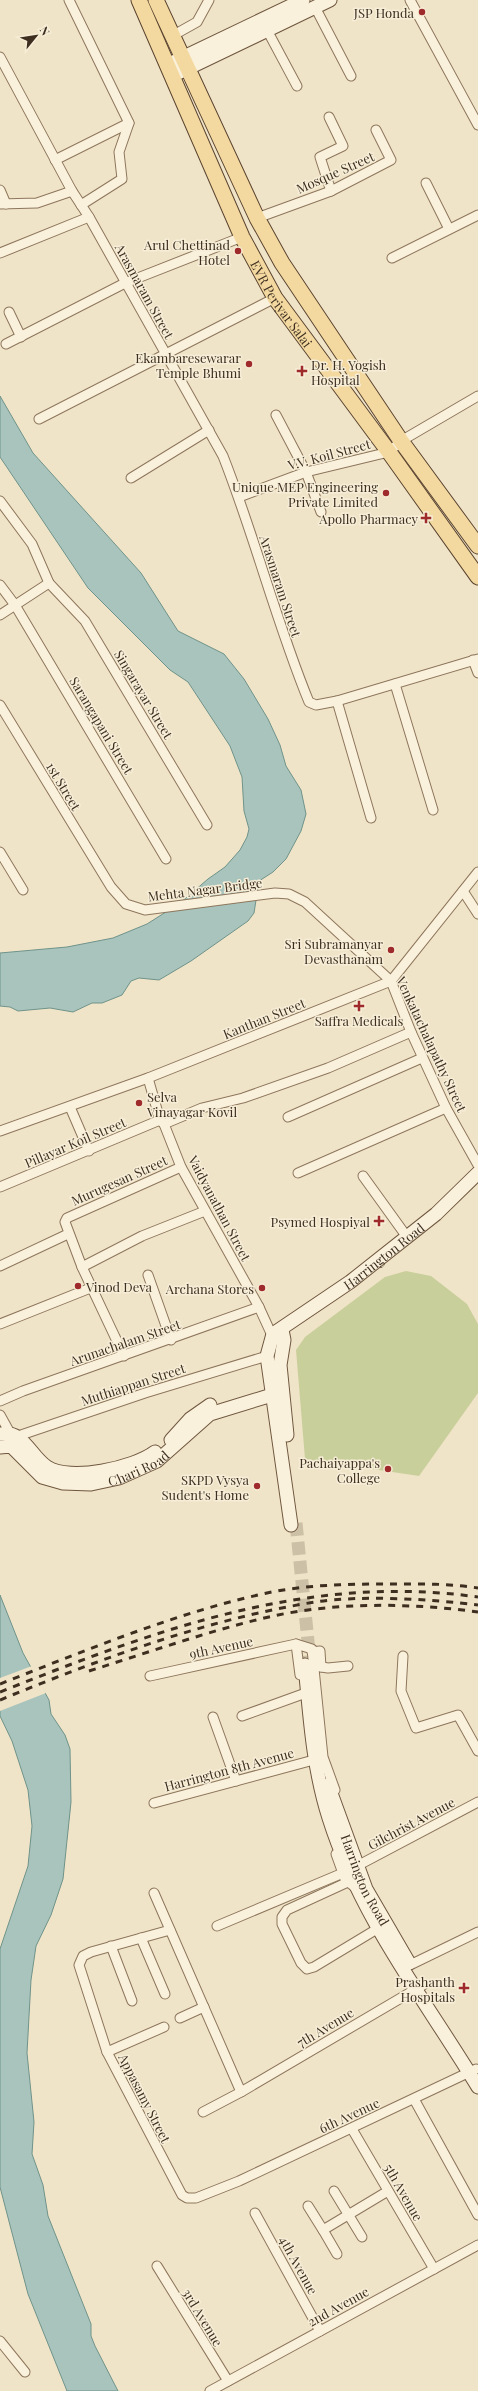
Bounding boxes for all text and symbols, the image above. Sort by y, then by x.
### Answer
place label: JSP Honda [353,4,415,21]
marker: JSP Honda [417,7,427,17]
north arrow [16,16,56,56]
text: N [37,24,54,38]
street label: Mosque Street [293,147,377,197]
place label: Arul Chettinad Hotel [143,236,230,268]
street label: Arasmaram Street [111,240,178,342]
marker: Arul Chettinad Hotel [233,246,243,256]
street label: EVR Periyar Salai [248,257,317,350]
place label: Ekambaresewarar Temple Bhumi [135,349,241,381]
place label: Dr. H. Yogish Hospital [311,356,387,388]
marker: Ekambaresewarar Temple Bhumi [244,359,254,369]
marker: Dr. H. Yogish Hospital [296,365,308,377]
street label: V.V. Koil Street [285,435,372,473]
place label: Unique MEP Engineering Private Limited [232,478,378,510]
marker: Unique MEP Engineering Private Limited [381,488,391,498]
place label: Apollo Pharmacy [318,510,418,527]
marker: Apollo Pharmacy [421,513,431,523]
street label: Arasmaram Street [256,532,306,640]
street label: Singarayar Street [111,647,177,742]
street label: Sarangapani Street [66,673,138,777]
street label: 1st Street [43,759,85,813]
street label: Mehta Nagar Bridge [147,873,264,904]
place label: Sri Subramanyar Devasthanam [285,935,383,967]
marker: Sri Subramanyar Devasthanam [386,945,396,955]
street label: Venkatachalapathy Street [393,973,471,1115]
street label: Kanthan Street [220,994,308,1042]
marker: Saffra Medicals [354,1001,364,1011]
place label: Saffra Medicals [315,1012,404,1029]
place label: Selva Vinayagar Kovil [146,1088,237,1120]
marker: Selva Vinayagar Kovil [134,1098,144,1108]
street label: Pillayar Koil Street [22,1113,129,1171]
street label: Murugesan Street [68,1151,170,1209]
street label: Vaidyanathan Street [185,1151,255,1264]
place label: Psymed Hospiyal [271,1213,370,1230]
marker: Psymed Hospiyal [373,1215,385,1227]
street label: Harrington Road [340,1218,428,1293]
place label: Vinod Deva [85,1278,153,1295]
place label: Archana Stores [165,1280,254,1297]
marker: Vinod Deva [73,1281,83,1291]
marker: Archana Stores [257,1283,267,1293]
street label: Arunachalam Street [66,1315,183,1369]
street label: Muthiappan Street [79,1359,188,1409]
street label: Chari Road [106,1446,173,1489]
place label: Pachaiyappa's College [299,1454,380,1486]
marker: Pachaiyappa's College [383,1464,393,1474]
place label: SKPD Vysya Sudent's Home [162,1471,250,1503]
marker: SKPD Vysya Sudent's Home [252,1481,262,1491]
street label: 9th Avenue [188,1632,255,1662]
street label: Harrington 8th Avenue [162,1743,296,1794]
street label: Gilchrist Avenue [365,1793,458,1853]
street label: Harrington Road [338,1832,394,1929]
place label: Prashanth Hospitals [395,1973,455,2005]
marker: Prashanth Hospitals [458,1982,470,1994]
street label: 7th Avenue [294,2003,357,2051]
street label: Appasamy Street [115,2050,175,2146]
street label: 6th Avenue [316,2093,382,2136]
street label: 5th Avenue [381,2160,427,2224]
street label: 4th Avenue [276,2233,322,2298]
street label: 2nd Avenue [304,2282,372,2330]
street label: 3rd Avenue [179,2285,227,2349]

